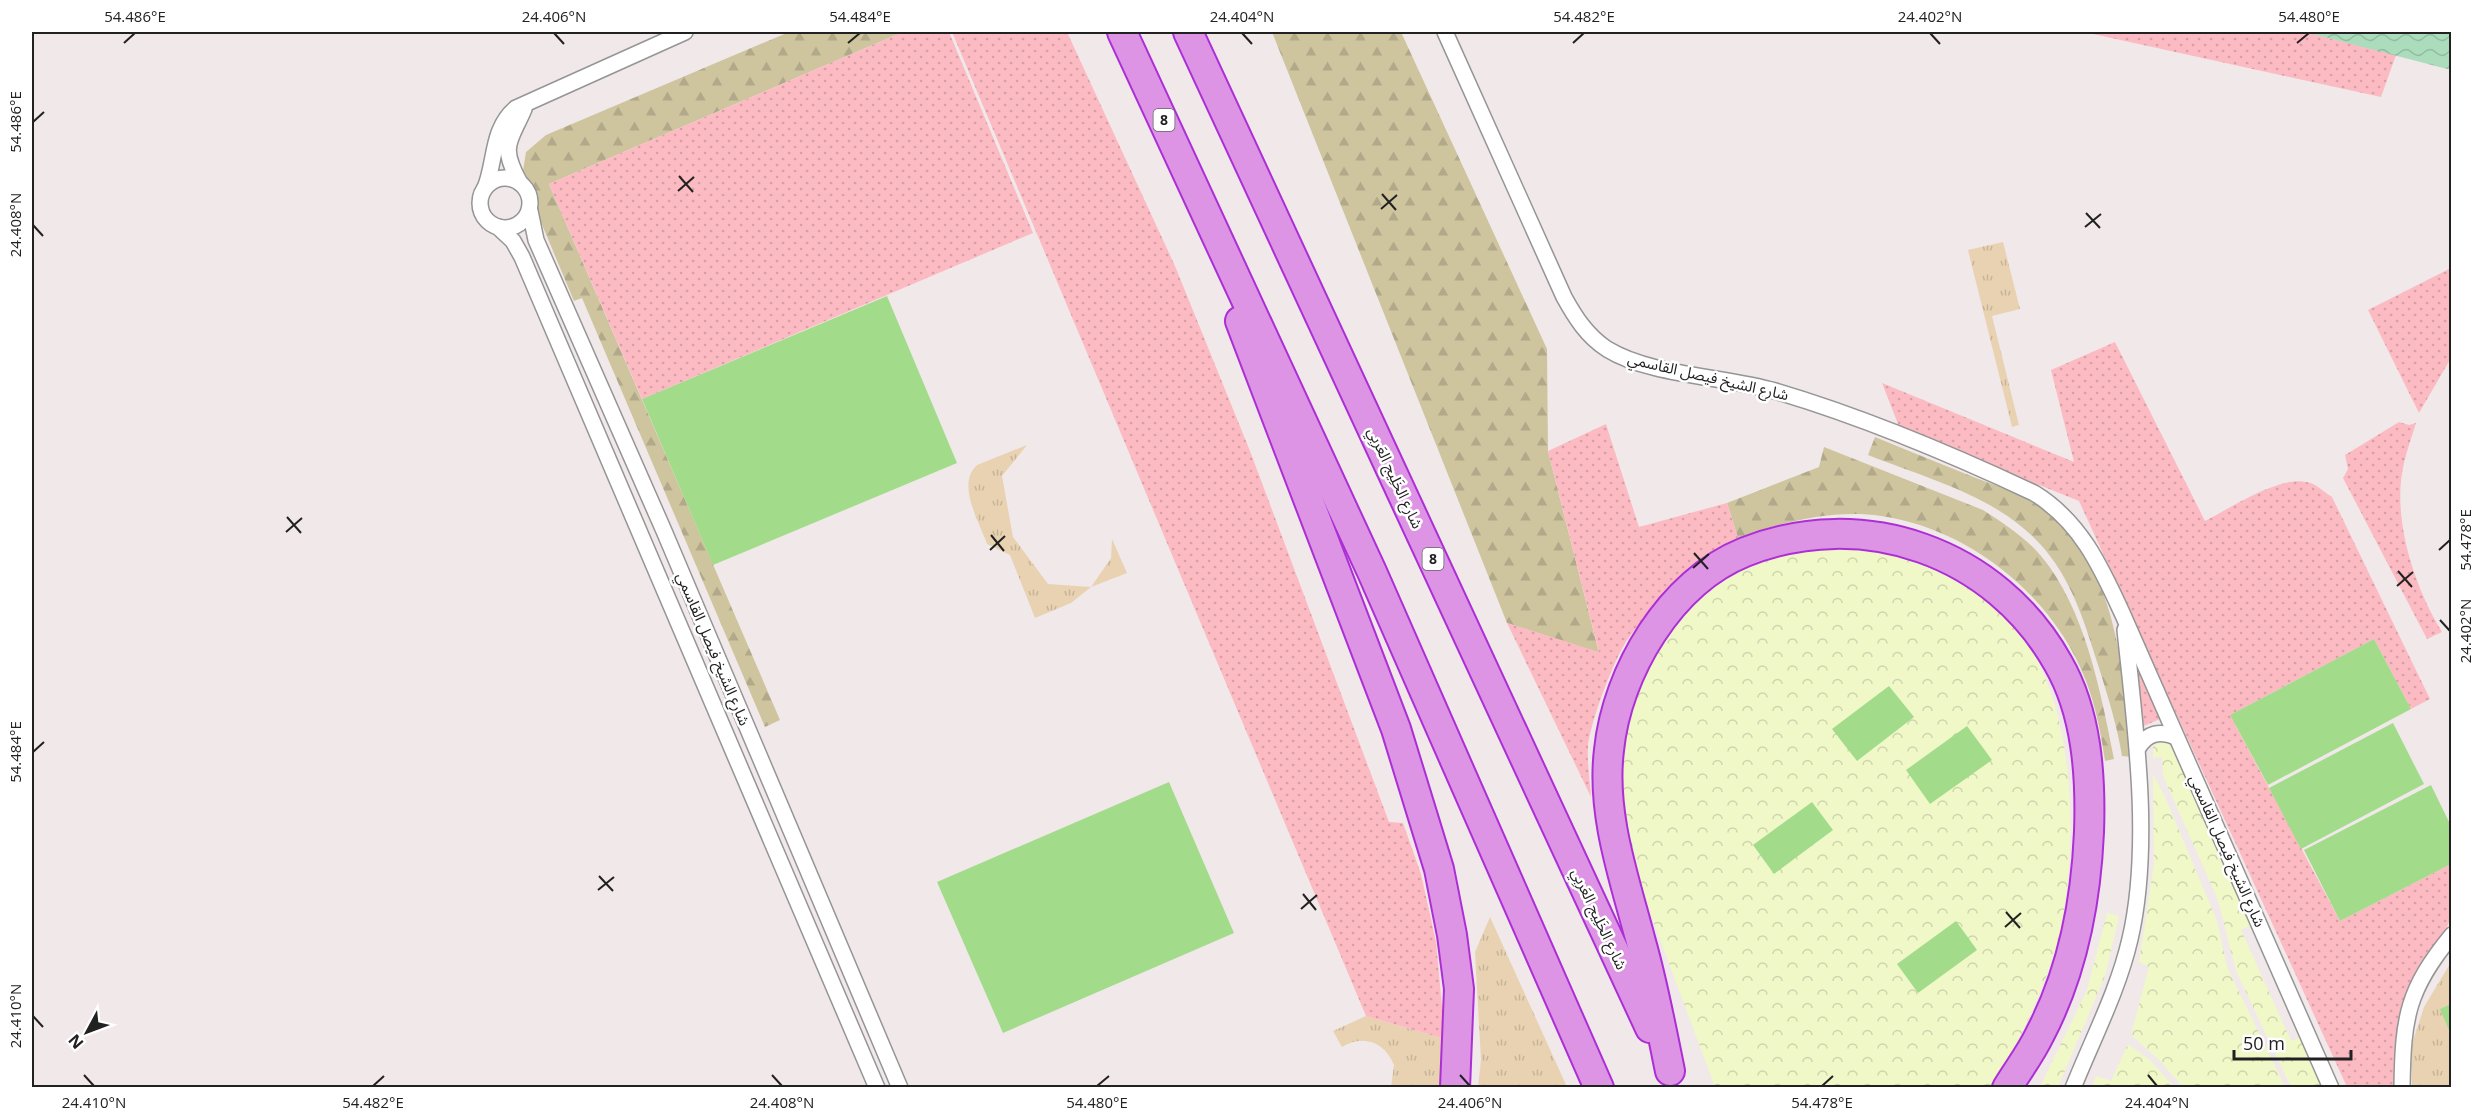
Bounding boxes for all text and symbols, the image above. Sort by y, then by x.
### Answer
text: 54.486°E [104,6,166,26]
text: 24.406°N [522,6,586,26]
text: 54.484°E [829,6,891,26]
text: 24.404°N [1210,6,1274,26]
text: 54.482°E [1553,6,1615,26]
text: 24.402°N [1898,6,1962,26]
text: 54.480°E [2278,6,2340,26]
text: 54.486°E [5,91,25,153]
road number: 8 [1154,109,1174,131]
text: 24.408°N [5,193,25,257]
street label: شارع الشيخ فيصل القاسمي [1625,348,1791,407]
street label: شارع الخَلِيج العَربِي [1361,424,1428,533]
text: 54.478°E [2455,509,2475,571]
road number: 8 [1422,548,1444,570]
street label: شارع الشيخ فيصل القاسمي [670,569,755,730]
text: 24.402°N [2455,599,2475,663]
text: 54.484°E [5,721,25,783]
street label: شارع الشيخ فيصل القاسمي [2183,771,2271,931]
street label: شارع الخَلِيج العَربِي [1565,865,1632,974]
text: 24.410°N [5,984,25,1048]
north arrow [57,1002,117,1062]
scale bar [2234,1023,2351,1061]
text: N [63,1030,88,1054]
text: 50 m [2243,1031,2285,1055]
text: 24.410°N [62,1092,126,1112]
text: 54.482°E [342,1092,404,1112]
text: 24.408°N [750,1092,814,1112]
text: 54.480°E [1066,1092,1128,1112]
text: 24.406°N [1438,1092,1502,1112]
text: 54.478°E [1791,1092,1853,1112]
text: 24.404°N [2125,1092,2189,1112]

